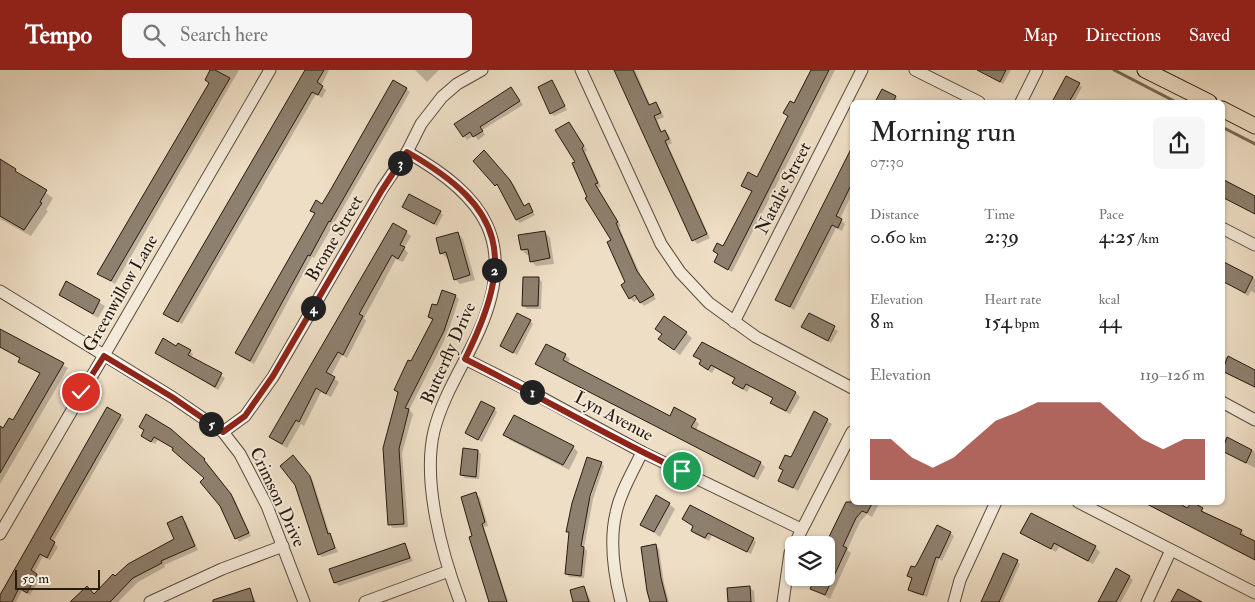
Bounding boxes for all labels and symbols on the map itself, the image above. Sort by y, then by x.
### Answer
street label: Natalie Street [750,138,817,238]
pin: 3 [388,150,412,176]
street label: Brome Street [301,191,368,285]
street label: Greenwillow Lane [78,230,164,356]
pin: 2 [482,258,506,282]
pin: 4 [300,296,326,320]
street label: Butterfly Drive [416,298,481,408]
pin [60,371,102,413]
pin: 1 [520,380,544,404]
street label: Lyn Avenue [570,386,658,447]
pin: 5 [198,412,224,436]
street label: Crimson Drive [244,444,311,551]
pin [661,450,703,492]
scale bar [15,567,100,590]

